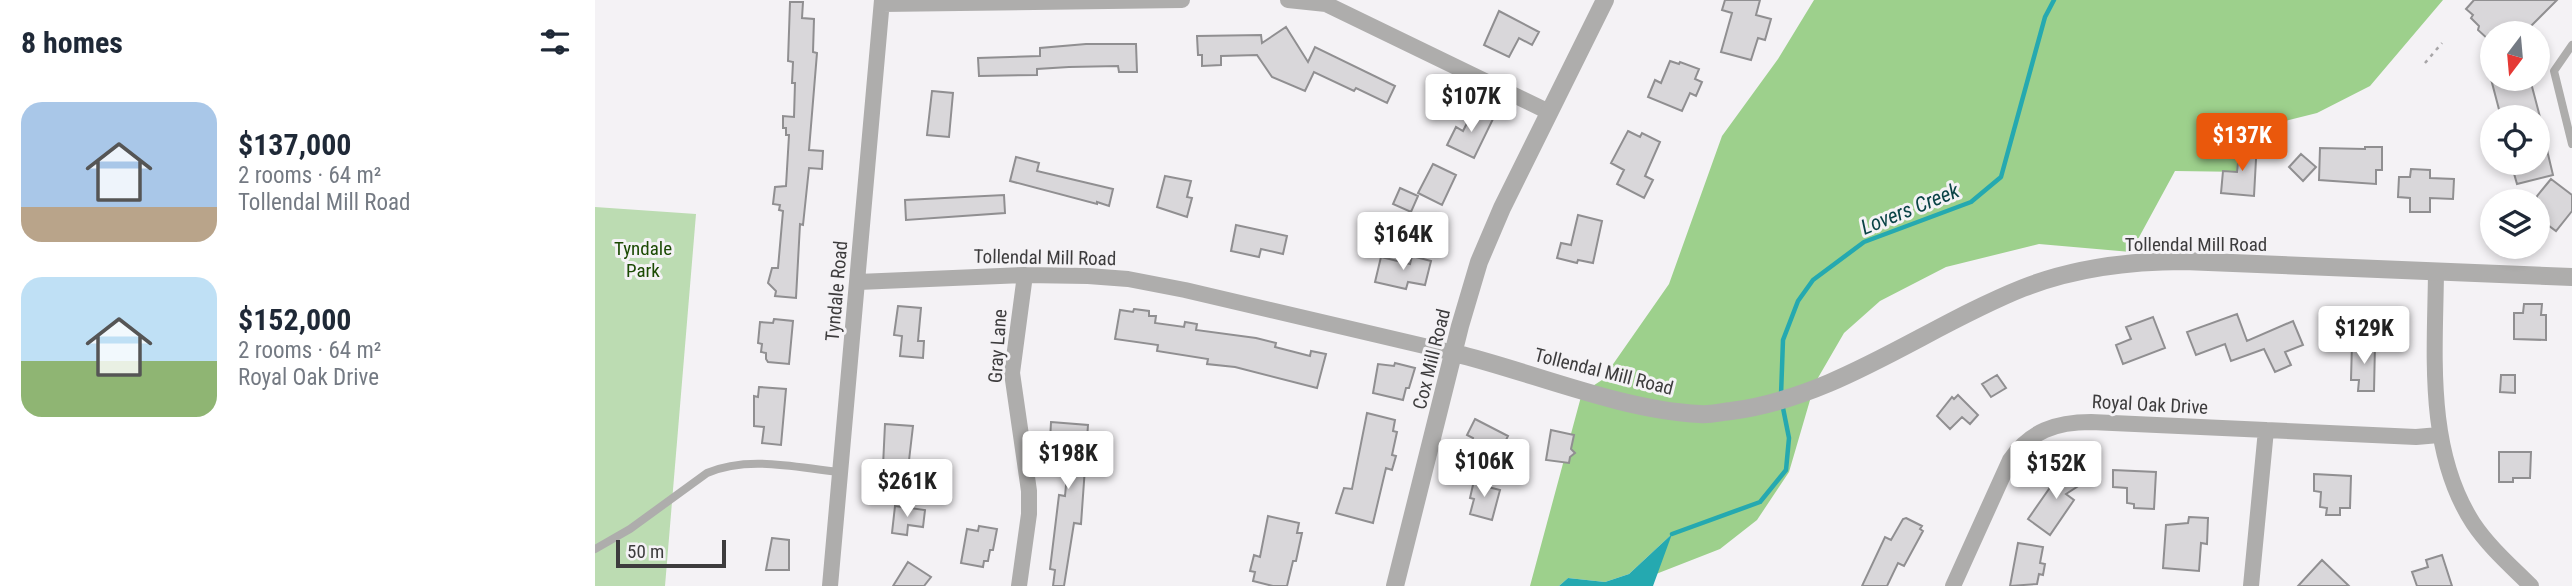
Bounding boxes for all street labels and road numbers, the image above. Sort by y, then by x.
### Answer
street label: Tollendal Mill Road [2125,233,2267,256]
street label: Tyndale Road [821,240,852,342]
street label: Tollendal Mill Road [974,245,1116,270]
street label: Cox Mill Road [1408,306,1455,412]
street label: Gray Lane [983,308,1012,384]
street label: Tollendal Mill Road [1532,343,1676,400]
street label: Royal Oak Drive [2091,390,2209,419]

